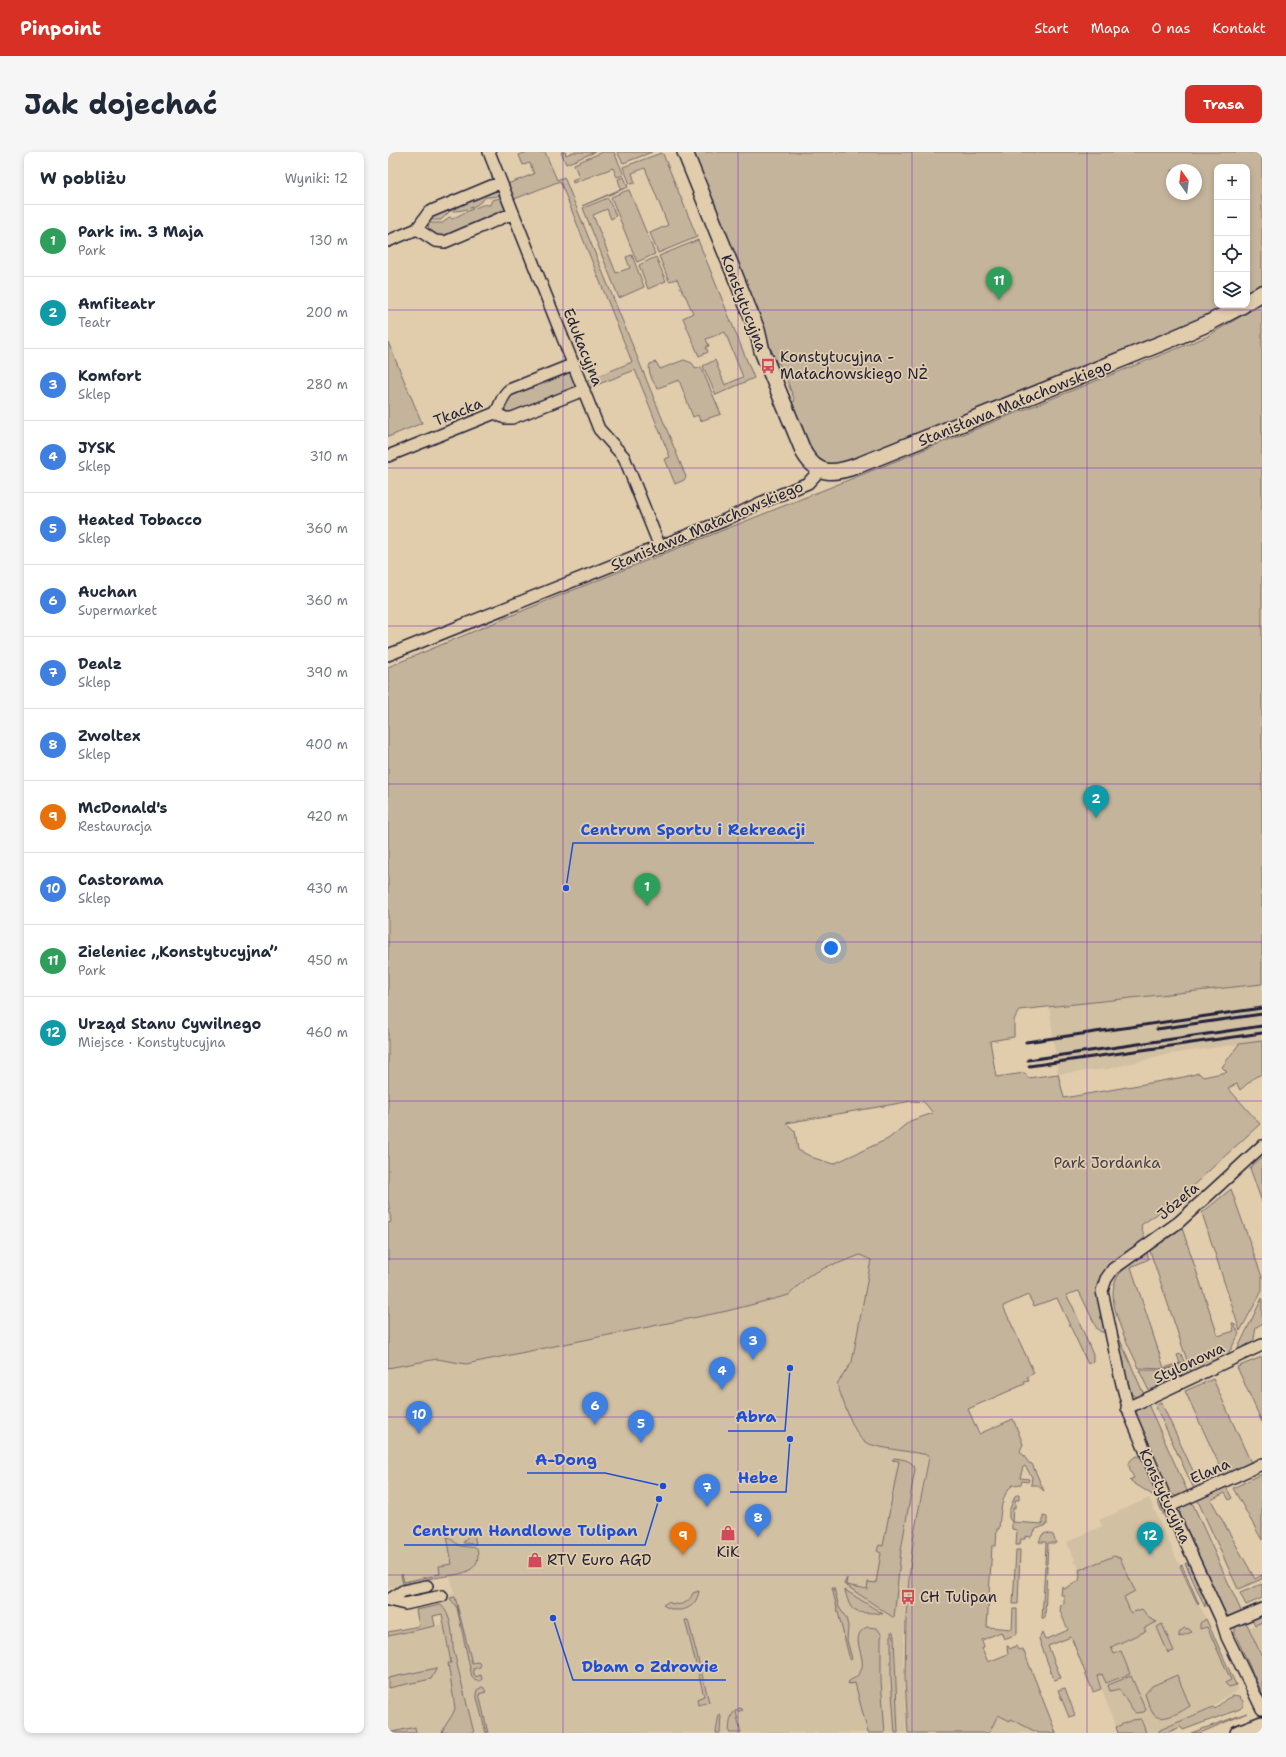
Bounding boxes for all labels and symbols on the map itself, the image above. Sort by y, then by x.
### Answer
north arrow [1166,164,1202,200]
street label: Konstytucyjna [716,252,772,355]
pin: 11 [986,267,1012,300]
street label: Edukacyjna [558,305,608,390]
place label: Konstytucyjna - Małachowskiego NŻ [780,347,928,384]
street label: Stanisława Małachowskiego [915,355,1115,451]
bus stop icon: Konstytucyjna - Małachowskiego NŻ [759,357,777,375]
street label: Tkacka [431,393,486,431]
street label: Stanisława Małachowskiego [608,476,806,576]
pin: 2 [1083,785,1109,818]
callout: Centrum Sportu i Rekreacji [573,815,814,843]
text: Centrum Sportu i Rekreacji [580,819,806,840]
pin: 1 [634,873,660,906]
your location [821,938,841,958]
park label: Park Jordanka [1053,1153,1161,1173]
street label: Józefa [1153,1177,1204,1224]
pin: 3 [740,1327,766,1360]
street label: Stylonowa [1150,1337,1229,1388]
pin: 4 [709,1357,735,1390]
pin: 6 [582,1392,608,1425]
pin: 10 [406,1401,432,1434]
callout: Abra [728,1403,785,1431]
text: Abra [735,1406,777,1427]
pin: 5 [628,1410,654,1443]
callout: A-Dong [527,1445,605,1473]
street label: Konstytucyjna [1134,1445,1196,1547]
text: A-Dong [535,1449,597,1470]
street label: Elana [1187,1453,1234,1489]
callout: Hebe [730,1464,786,1492]
text: Hebe [738,1467,779,1488]
pin: 7 [694,1474,720,1507]
pin: 8 [745,1504,771,1537]
callout: Centrum Handlowe Tulipan [404,1517,645,1545]
text: Centrum Handlowe Tulipan [412,1520,638,1541]
pin: 9 [670,1522,696,1555]
pin: 12 [1137,1522,1163,1555]
shop icon: KiK [719,1524,737,1542]
place label: KiK [716,1542,740,1562]
place label: RTV Euro AGD [547,1550,651,1570]
shop icon: RTV Euro AGD [526,1551,544,1569]
place label: CH Tulipan [920,1587,997,1607]
bus stop icon: CH Tulipan [899,1588,917,1606]
callout: Dbam o Zdrowie [573,1652,726,1680]
text: Dbam o Zdrowie [582,1656,719,1677]

